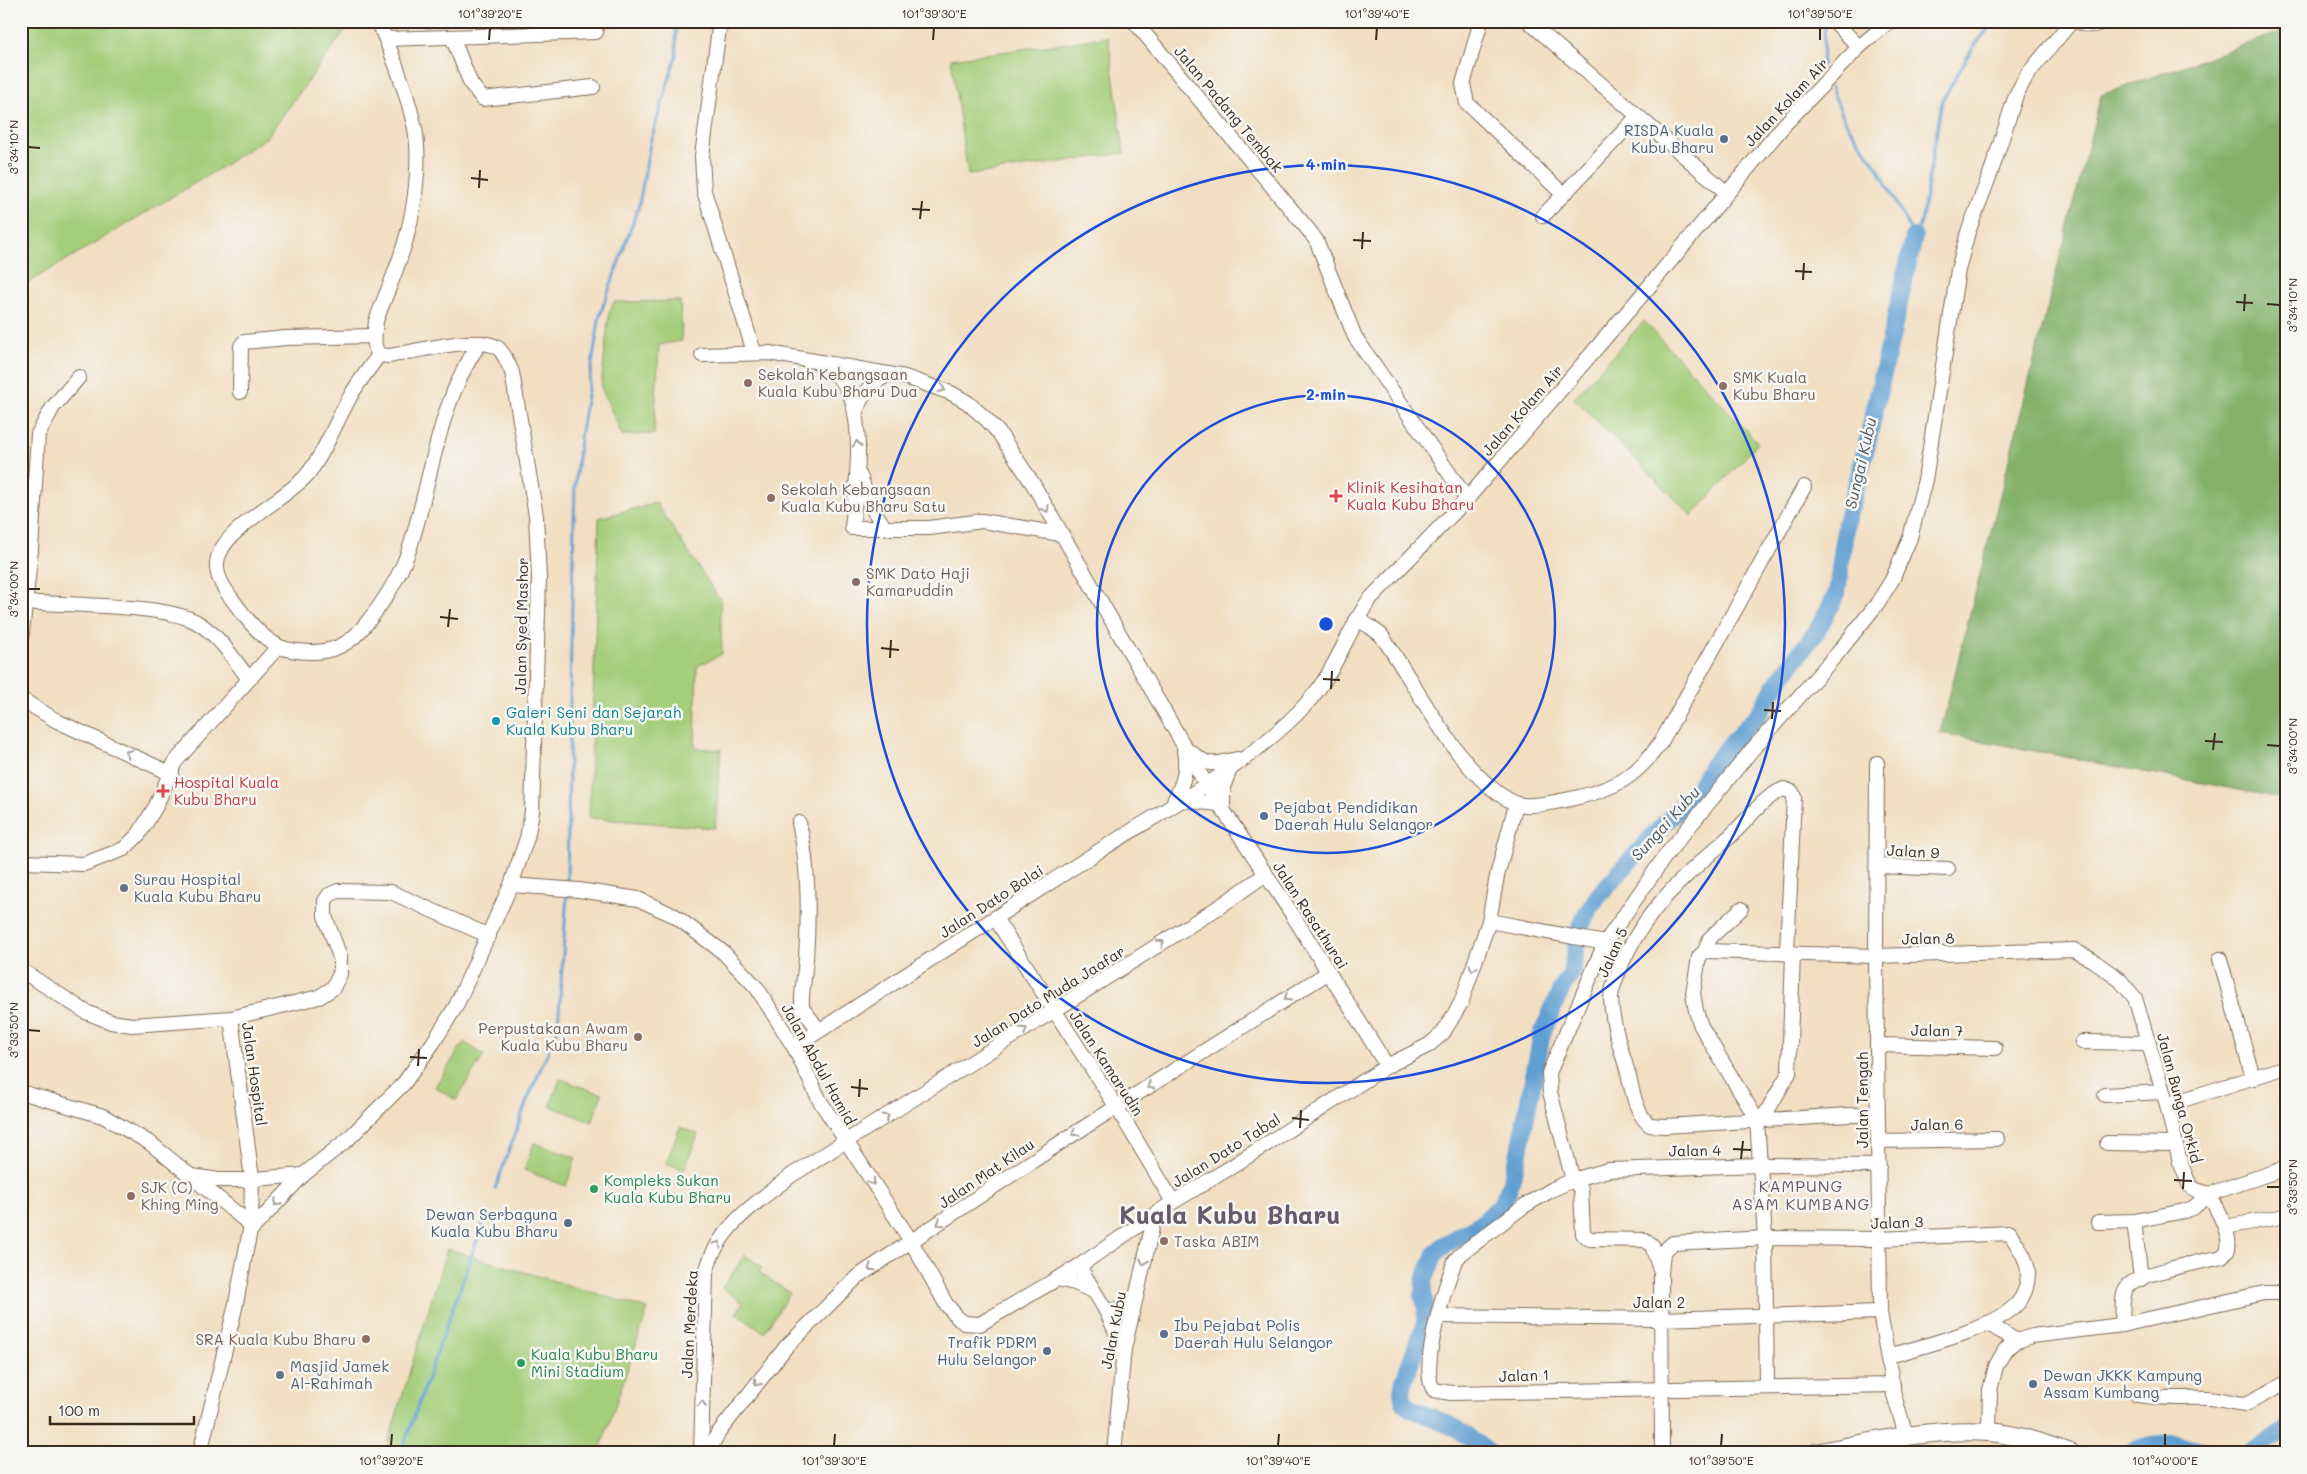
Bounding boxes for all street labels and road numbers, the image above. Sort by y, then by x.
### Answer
street label: Jalan Padang Tembak [1170,42,1288,177]
street label: Jalan Kolam Air [1740,53,1832,151]
street label: Jalan Kolam Air [1477,360,1567,460]
street label: Jalan Syed Mashor [510,557,532,695]
street label: Jalan 9 [1886,840,1940,862]
street label: Jalan Rasathurai [1269,857,1353,973]
street label: Jalan Dato Balai [935,860,1047,942]
street label: Jalan 5 [1592,924,1632,980]
street label: Jalan 8 [1901,928,1955,948]
street label: Jalan Dato Muda Jaafar [968,941,1128,1051]
street label: Jalan Abdul Hamid [777,1000,861,1128]
street label: Jalan Kamarudin [1065,1007,1149,1119]
street label: Jalan 7 [1911,1020,1963,1040]
street label: Jalan Hospital [238,1021,272,1127]
street label: Jalan Bunga Orkid [2153,1031,2207,1165]
street label: Jalan Tengah [1852,1052,1872,1148]
street label: Jalan Dato Tabal [1168,1109,1284,1191]
street label: Jalan 6 [1910,1114,1964,1134]
street label: Jalan Mat Kilau [934,1134,1038,1212]
street label: Jalan 4 [1669,1140,1722,1160]
street label: Jalan 3 [1870,1211,1924,1233]
street label: Jalan Merdeka [676,1269,702,1379]
street label: Jalan Kubu [1096,1289,1130,1371]
street label: Jalan 2 [1633,1292,1685,1312]
street label: Jalan 1 [1498,1364,1550,1386]

